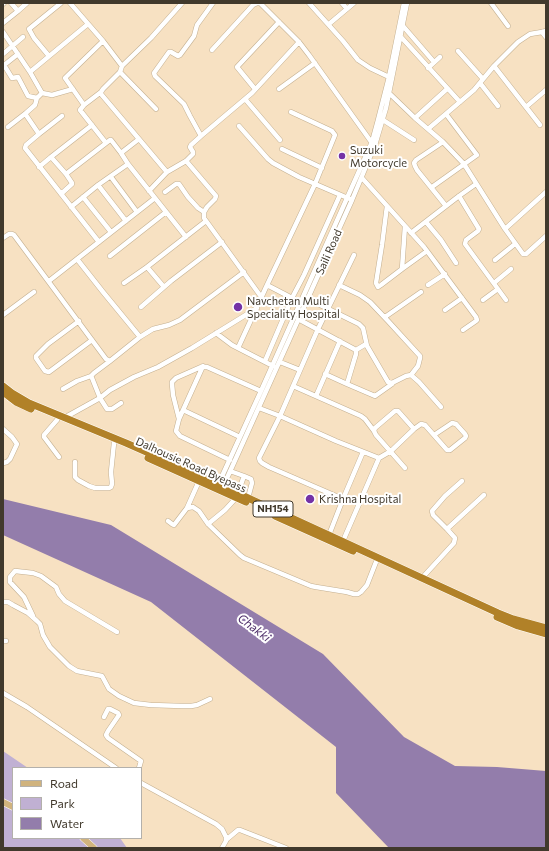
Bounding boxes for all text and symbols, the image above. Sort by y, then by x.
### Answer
place label: Suzuki Motorcycle [350,143,407,169]
marker: Suzuki Motorcycle [337,151,347,161]
street label: Saili Road [313,227,345,277]
place label: Navchetan Multi Speciality Hospital [247,294,340,320]
marker: Navchetan Multi Speciality Hospital [232,301,244,313]
street label: Dalhousie Road Byepass [134,435,248,495]
place label: Krishna Hospital [319,492,401,506]
marker: Krishna Hospital [304,493,316,505]
road number: NH154 [253,501,293,517]
water label: Chakki [235,611,273,645]
legend [12,767,142,839]
text: Road [50,776,78,790]
text: Park [50,796,75,810]
text: Water [50,816,84,830]

